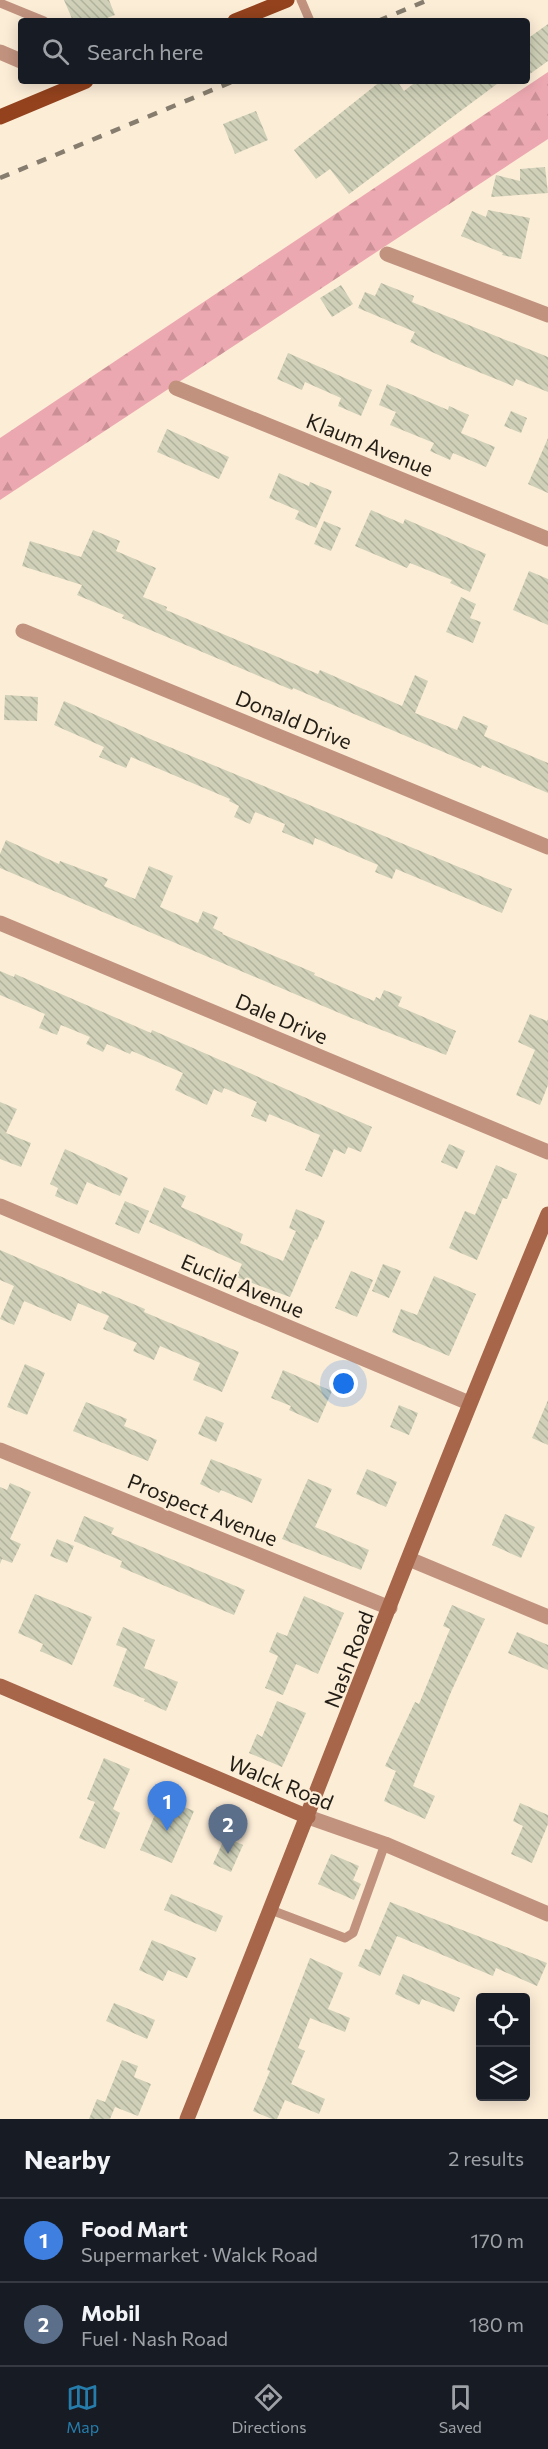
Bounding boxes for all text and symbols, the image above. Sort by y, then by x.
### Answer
search box [18,18,530,84]
icon: search [39,35,72,68]
text: Search here [87,38,203,65]
street label: Klaum Avenue [303,407,437,481]
street label: Donald Drive [232,684,356,754]
street label: Dale Drive [232,987,332,1049]
street label: Euclid Avenue [178,1248,308,1322]
your location [329,1369,358,1398]
street label: Prospect Avenue [124,1468,282,1550]
street label: Nash Road [318,1607,378,1711]
street label: Walck Road [225,1750,337,1814]
pin: 1 [148,1782,186,1831]
pin: 2 [208,1804,248,1854]
map controls [476,1993,530,2101]
button: locate [476,1993,530,2047]
button: layers [476,2047,530,2101]
text: Nearby [24,2143,111,2174]
text: 2 results [448,2146,524,2170]
text: Food Mart [81,2215,188,2242]
text: 1 [39,2228,48,2252]
text: 170 m [471,2228,524,2252]
text: Supermarket · Walck Road [81,2242,318,2266]
text: Mobil [81,2299,140,2326]
text: 2 [38,2312,49,2336]
text: 180 m [469,2312,524,2336]
text: Fuel · Nash Road [81,2326,228,2350]
tab: Map [66,2381,99,2436]
tab: Directions [231,2381,306,2436]
tab: Saved [439,2381,482,2436]

